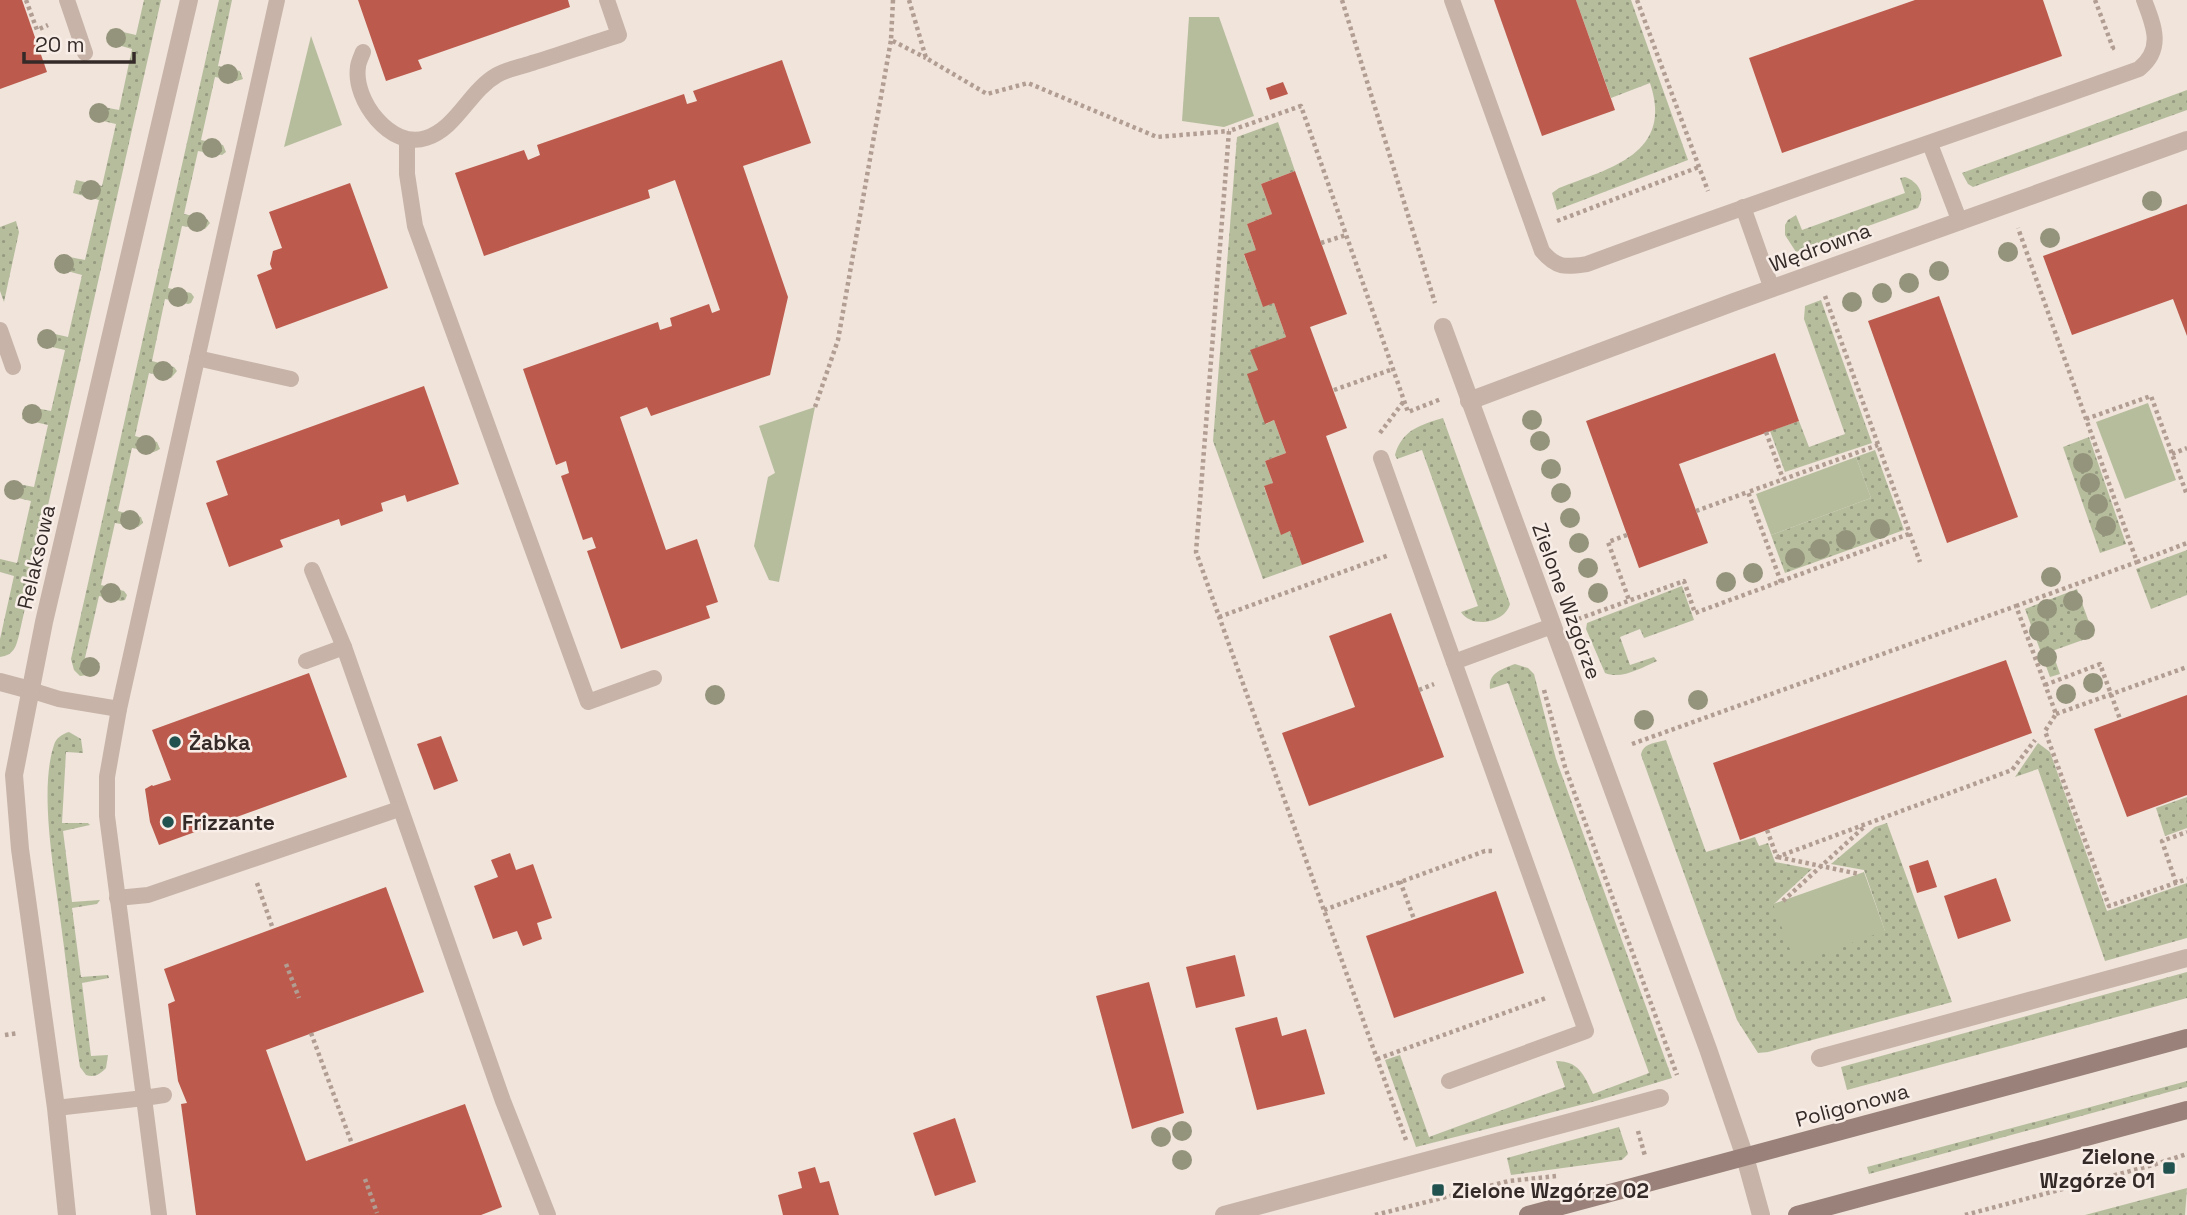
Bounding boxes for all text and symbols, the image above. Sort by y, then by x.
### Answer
scale bar [24,21,135,65]
text: 20 m [35,31,85,58]
street label: Wędrowna [1766,216,1874,278]
street label: Relaksowa [11,502,61,612]
street label: Zielone Wzgórze [1526,519,1608,683]
place label: Żabka [189,729,250,756]
marker: Żabka [167,734,183,750]
place label: Frizzante [182,809,275,836]
marker: Frizzante [160,814,176,830]
street label: Poligonowa [1792,1077,1912,1133]
place label: Zielone Wzgórze 01 [2040,1143,2155,1194]
marker: Zielone Wzgórze 01 [2161,1160,2177,1176]
place label: Zielone Wzgórze 02 [1452,1177,1649,1204]
marker: Zielone Wzgórze 02 [1430,1182,1446,1198]

